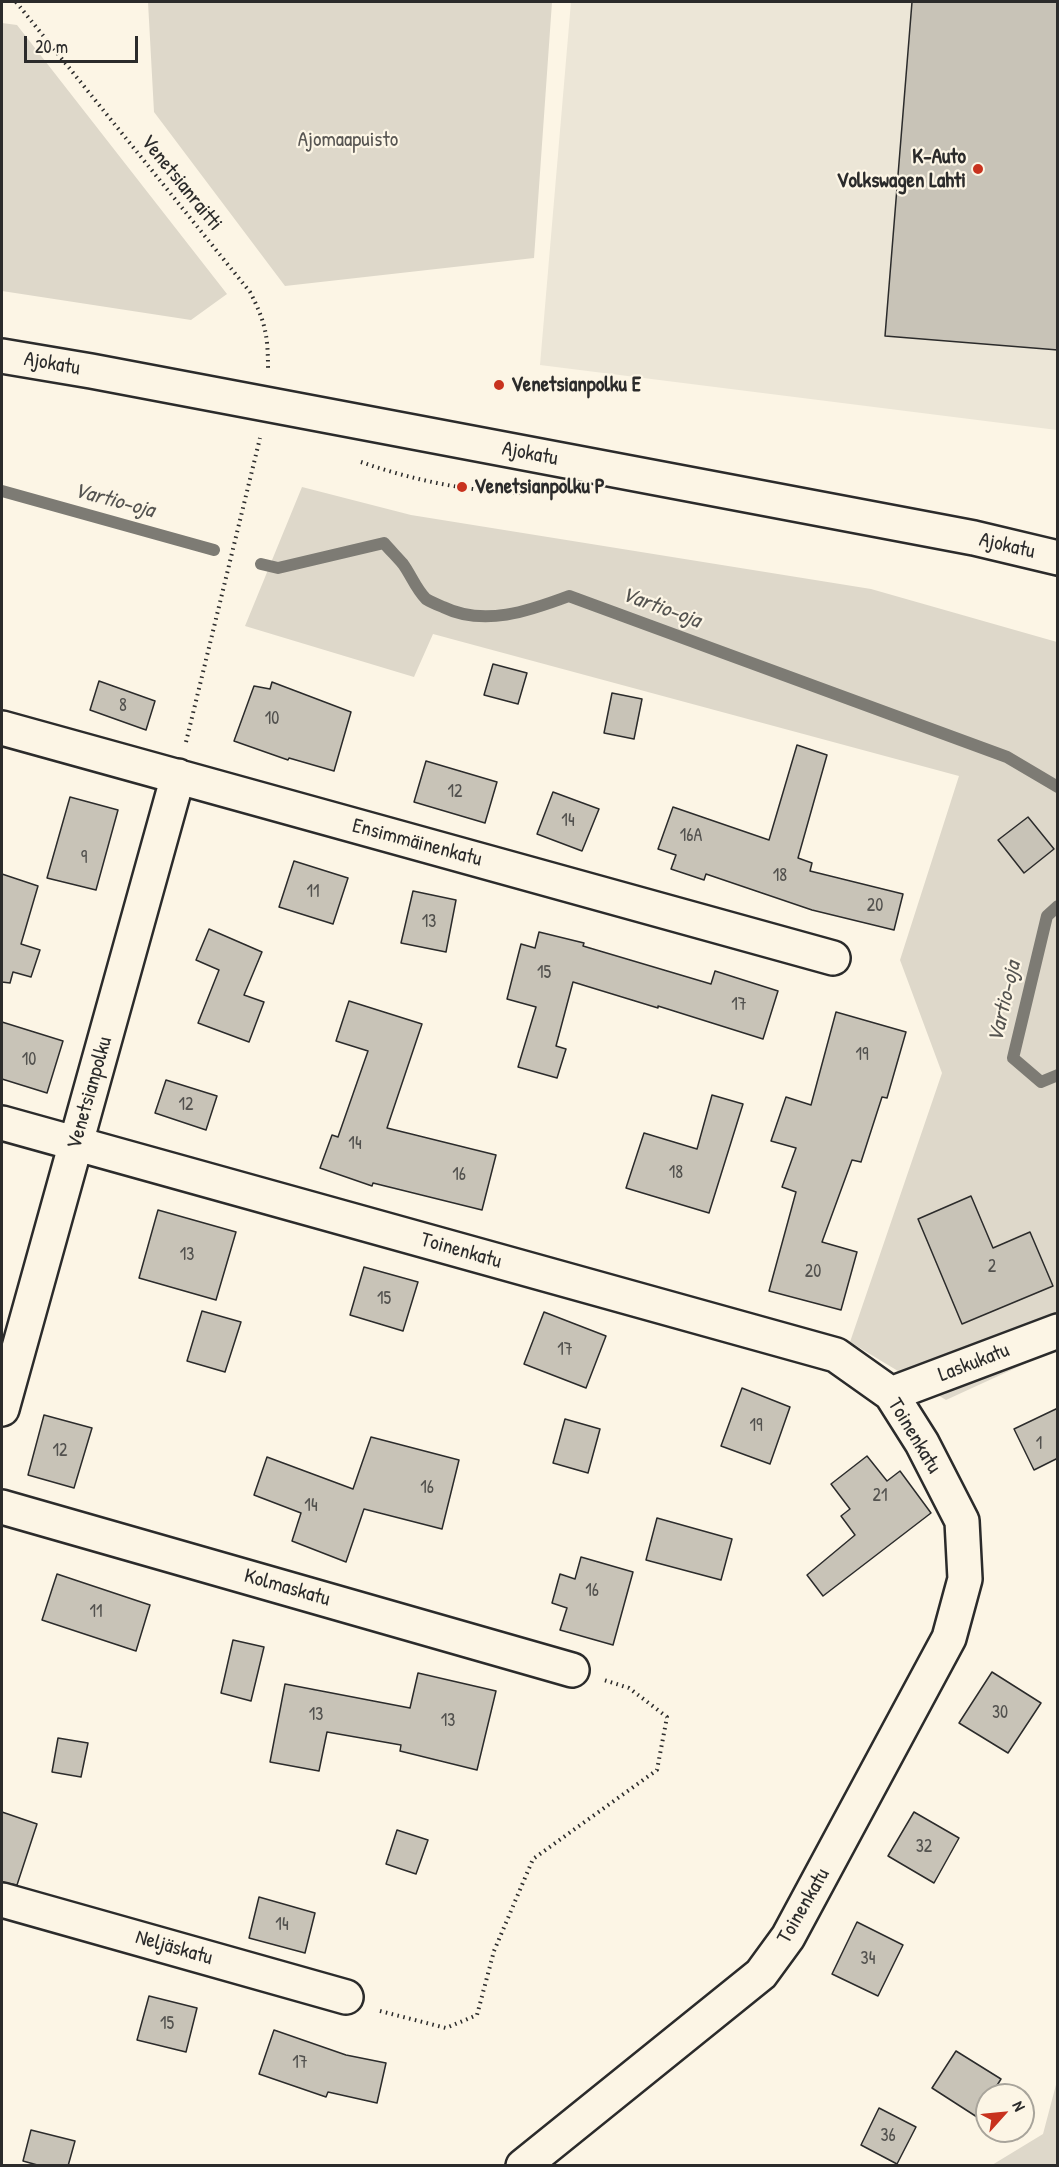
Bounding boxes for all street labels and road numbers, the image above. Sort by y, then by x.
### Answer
street label: Venetsianraitti [135,130,227,236]
street label: Ajokatu [22,347,82,381]
street label: Ajokatu [500,436,560,472]
street label: Ajokatu [977,527,1037,565]
street label: Ensimmäinenkatu [350,814,484,872]
street label: Venetsianpolku [62,1034,118,1152]
street label: Toinenkatu [418,1227,504,1275]
street label: Laskukatu [935,1338,1013,1388]
street label: Toinenkatu [882,1394,946,1478]
street label: Kolmaskatu [241,1564,333,1612]
street label: Toinenkatu [772,1864,836,1948]
street label: Neljäskatu [133,1925,215,1971]

